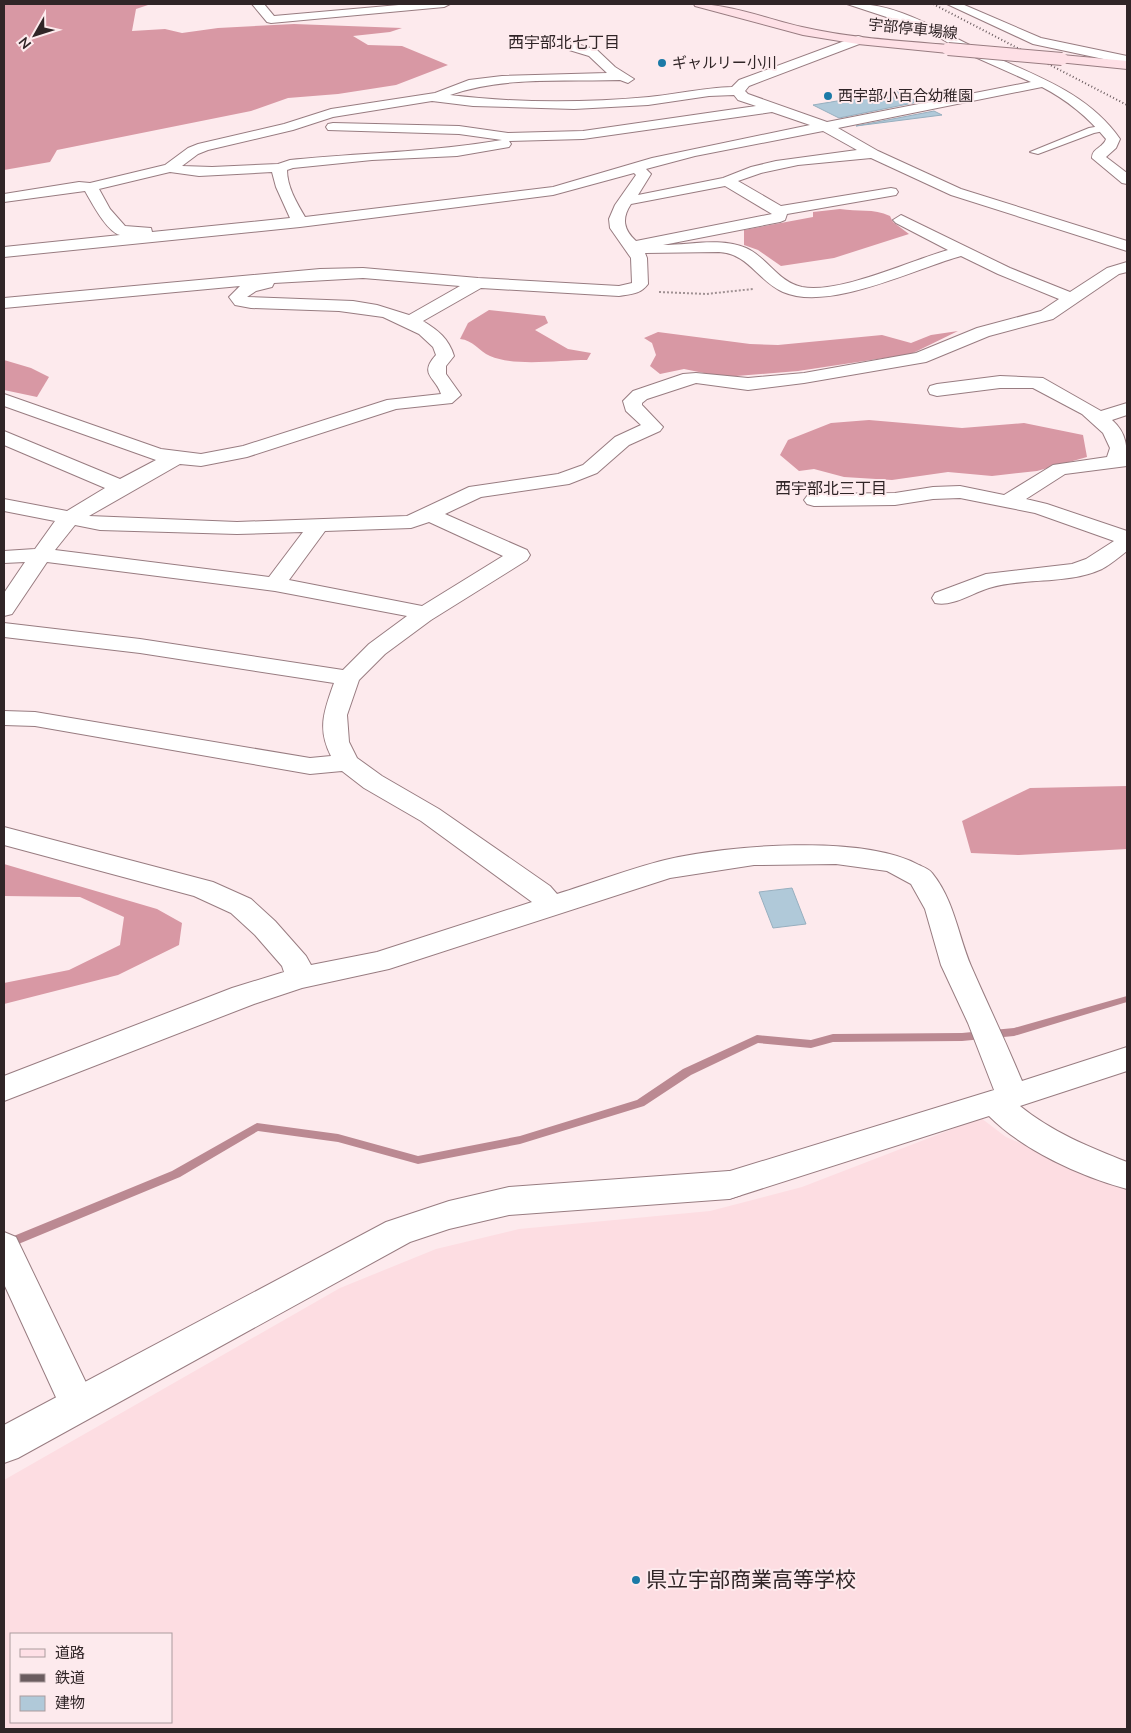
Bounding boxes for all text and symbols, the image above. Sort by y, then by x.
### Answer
north arrow [10,10,60,60]
street label: 宇部停車場線 [867,14,959,44]
district label: 西宇部北七丁目 [508,32,620,54]
text: N [15,33,36,53]
place label: ギャルリー小川 [672,53,777,73]
marker: ギャルリー小川 [656,57,668,69]
place label: 西宇部小百合幼稚園 [838,86,973,106]
marker: 西宇部小百合幼稚園 [822,90,834,102]
district label: 西宇部北三丁目 [775,478,887,500]
place label: 県立宇部商業高等学校 [646,1566,856,1594]
marker: 県立宇部商業高等学校 [630,1574,642,1586]
legend [10,1633,172,1723]
text: 道路 [55,1643,85,1663]
text: 鉄道 [55,1668,85,1688]
text: 建物 [55,1693,85,1713]

